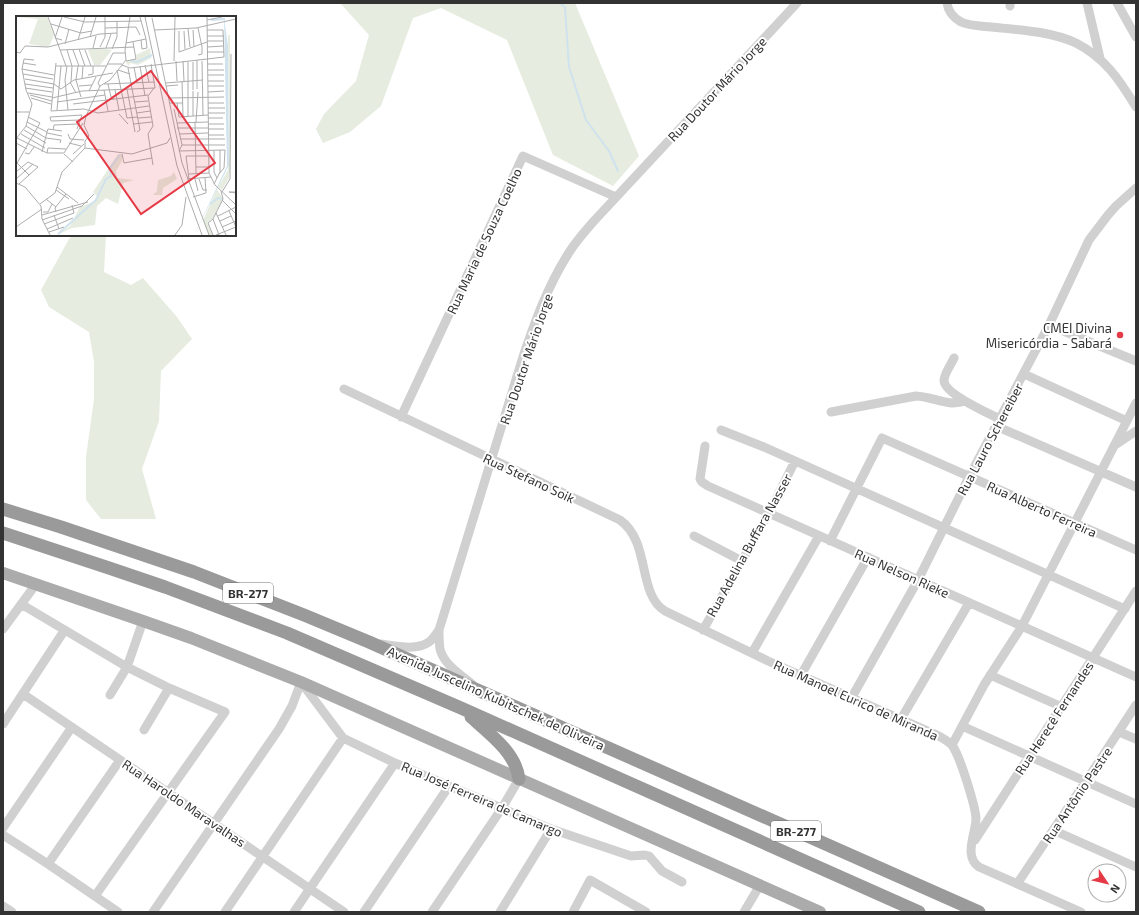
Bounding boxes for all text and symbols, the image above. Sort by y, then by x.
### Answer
inset map [16,16,236,236]
street label: Rua Doutor Mário Jorge [664,33,770,145]
street label: Rua Maria de Souza Coelho [443,165,525,317]
street label: Rua Doutor Mário Jorge [496,292,556,426]
place label: CMEI Divina Misericórdia - Sabará [986,320,1112,351]
marker: CMEI Divina Misericórdia - Sabará [1115,330,1125,340]
street label: Rua Lauro Schereiber [954,380,1026,498]
street label: Rua Stefano Soik [481,450,578,506]
street label: Rua Adelina Buffara Nasser [703,471,795,619]
street label: Rua Alberto Ferreira [985,478,1099,540]
street label: Rua Nelson Rieke [852,545,952,601]
road number: BR-277 [223,583,273,603]
street label: Avenida Juscelino Kubitschek de Oliveira [385,643,607,753]
street label: Rua Manoel Eurico de Miranda [771,656,941,744]
street label: Rua Herecê Fernandes [1011,658,1097,778]
street label: Rua Antônio Pastre [1039,744,1115,846]
street label: Rua Haroldo Maravalhas [119,756,249,850]
street label: Rua José Ferreira de Camargo [399,758,565,840]
road number: BR-277 [771,821,821,841]
north arrow [1087,863,1127,903]
text: N [1108,882,1123,896]

